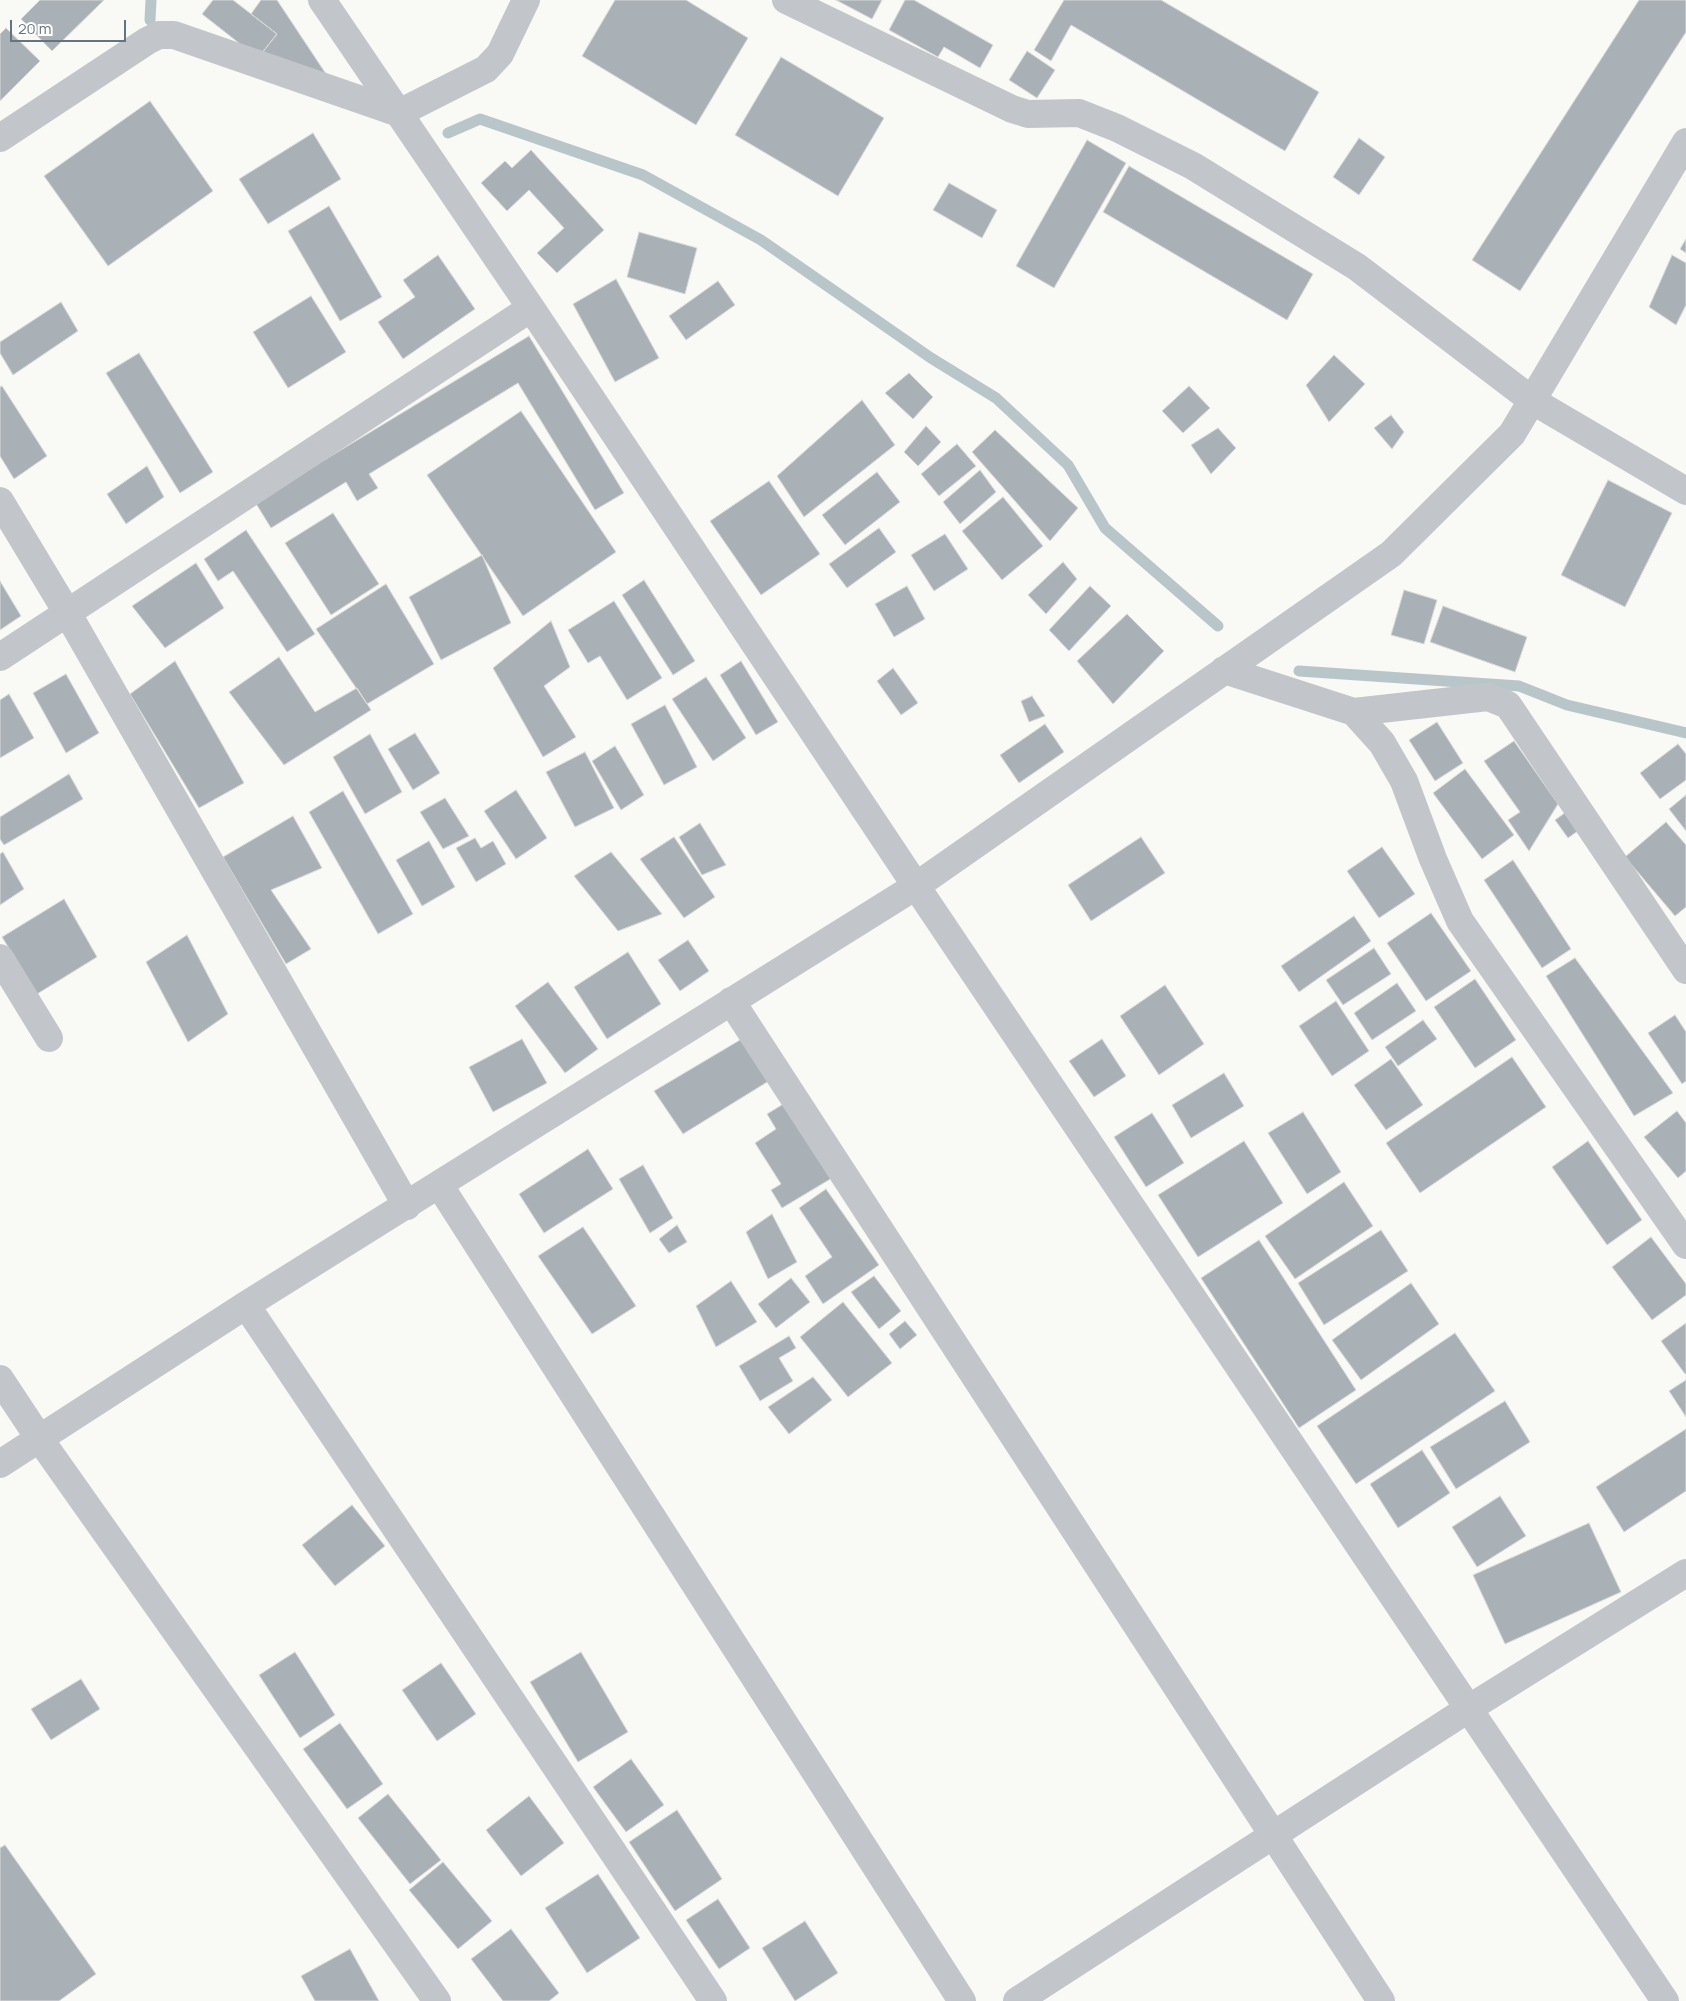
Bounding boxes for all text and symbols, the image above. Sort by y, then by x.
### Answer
scale bar [12,10,129,42]
text: 20 m [18,18,51,39]

